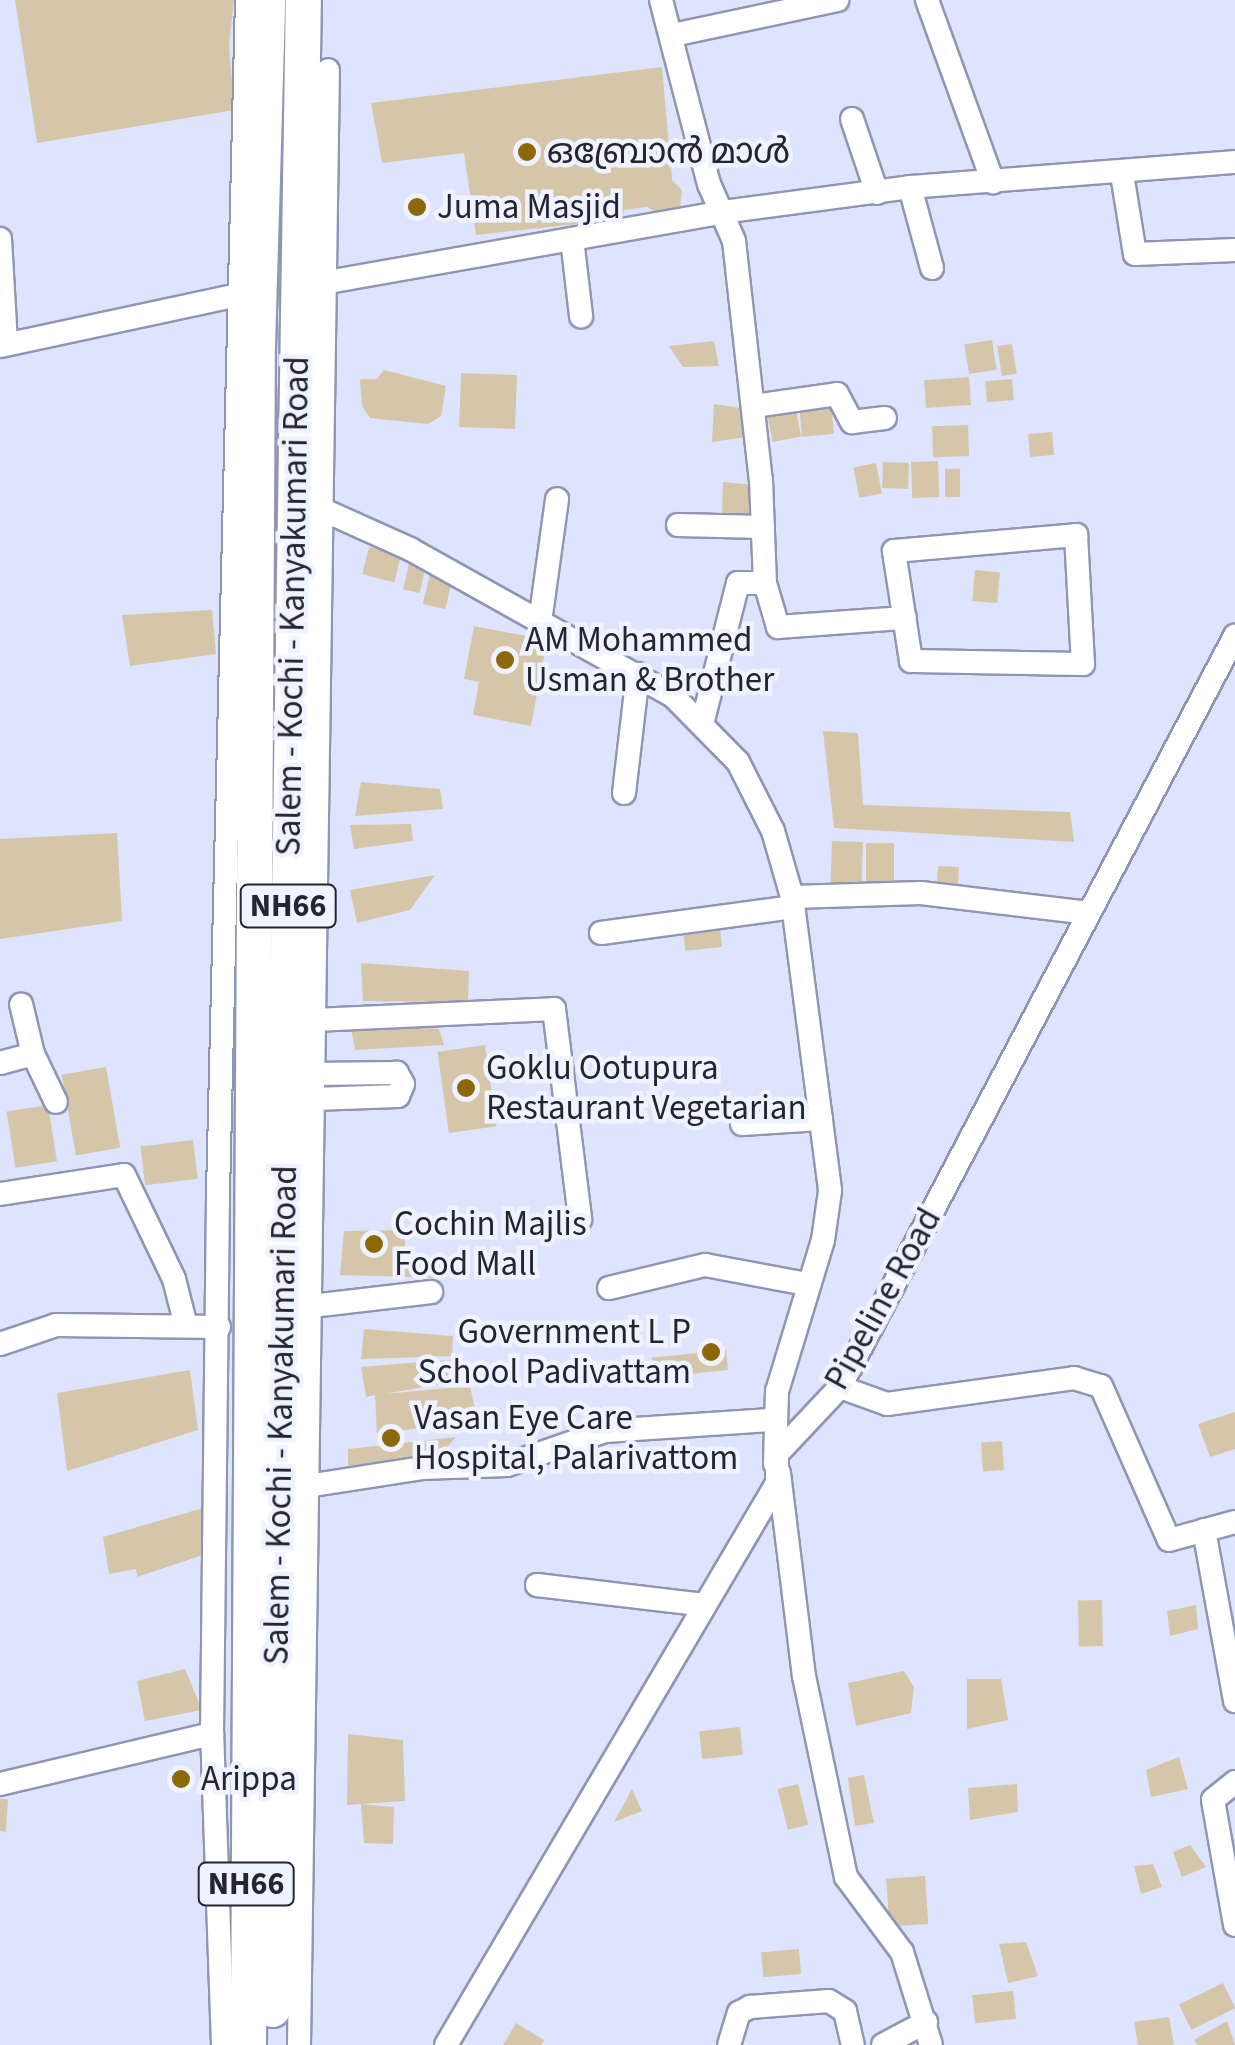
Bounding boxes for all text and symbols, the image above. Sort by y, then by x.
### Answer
place label: ഒബ്രോൻ മാൾ [547,131,790,173]
marker: ഒബ്രോൻ മാൾ [516,141,538,163]
place label: Juma Masjid [437,186,621,228]
marker: Juma Masjid [406,196,428,218]
street label: Salem - Kochi - Kanyakumari Road [268,356,318,856]
place label: AM Mohammed Usman & Brother [525,619,774,701]
marker: AM Mohammed Usman & Brother [494,649,516,671]
road number: NH66 [238,879,338,933]
place label: Goklu Ootupura Restaurant Vegetarian [486,1047,807,1129]
marker: Goklu Ootupura Restaurant Vegetarian [455,1077,477,1099]
street label: Salem - Kochi - Kanyakumari Road [256,1165,306,1665]
street label: Pipeline Road [816,1201,950,1397]
place label: Cochin Majlis Food Mall [394,1203,587,1285]
marker: Cochin Majlis Food Mall [363,1233,385,1255]
place label: Government L P School Padivattam [418,1311,691,1393]
marker: Government L P School Padivattam [700,1341,722,1363]
place label: Vasan Eye Care Hospital, Palarivattom [414,1397,738,1479]
marker: Vasan Eye Care Hospital, Palarivattom [378,1425,404,1451]
place label: Arippa [201,1758,297,1800]
marker: Arippa [170,1768,192,1790]
road number: NH66 [196,1857,296,1911]

